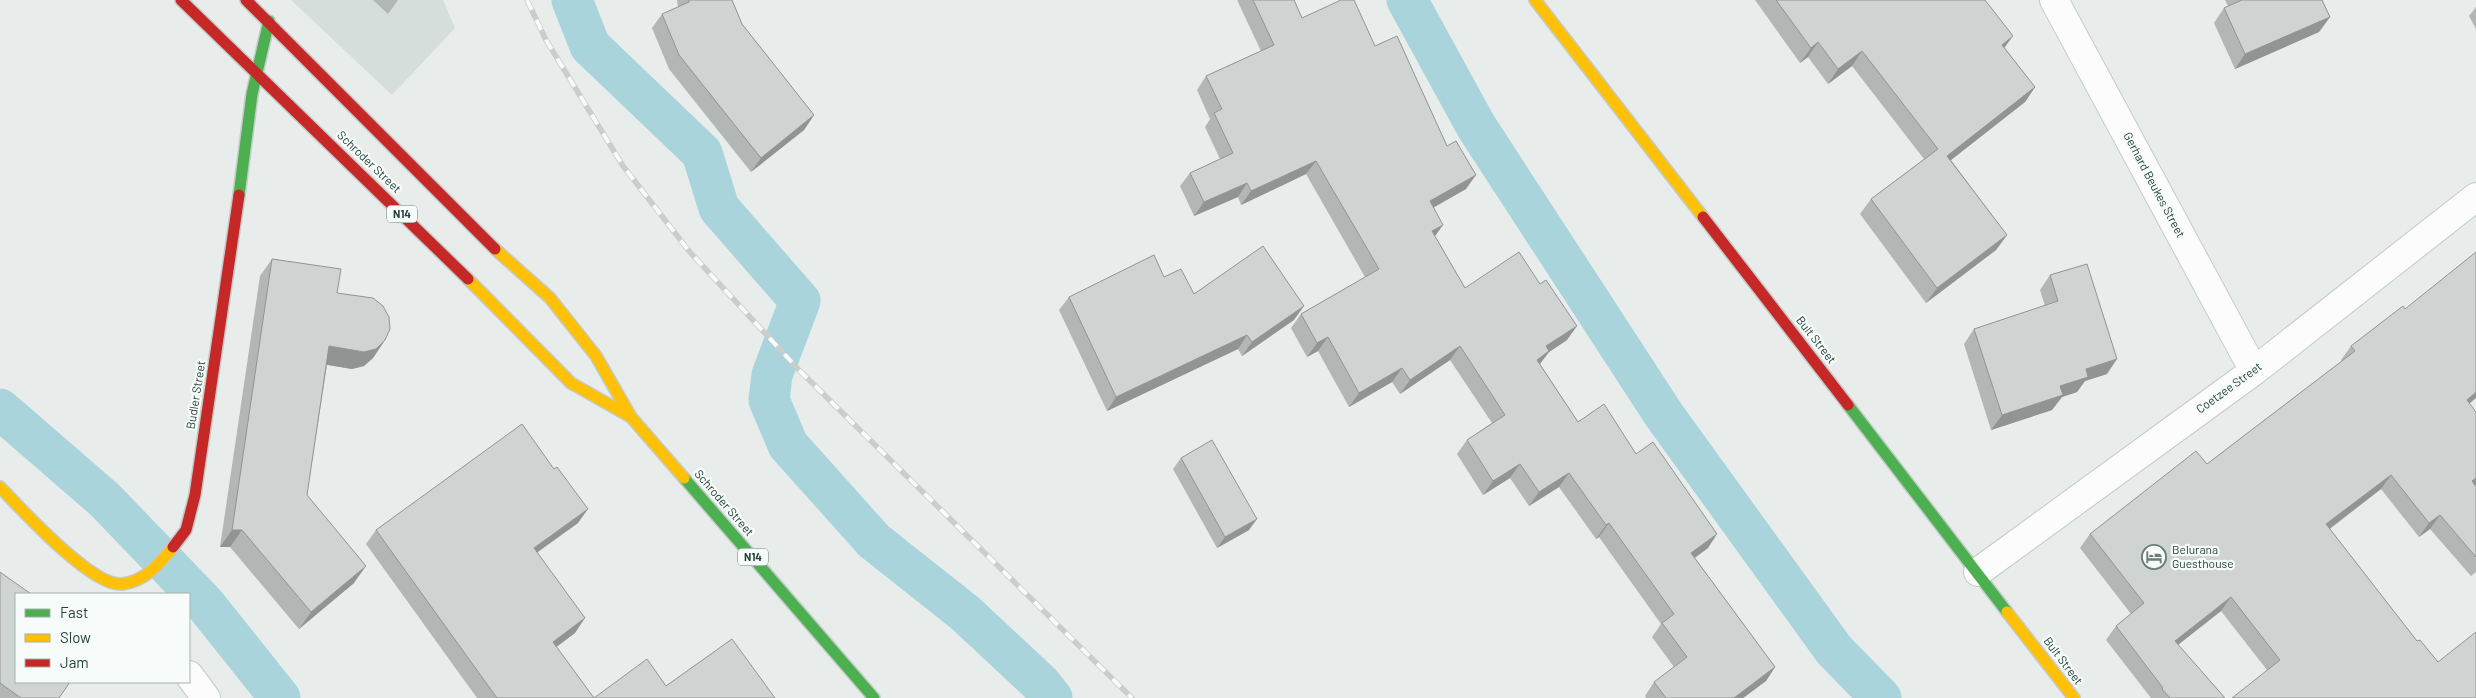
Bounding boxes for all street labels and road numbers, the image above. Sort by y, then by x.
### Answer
street label: Schroder Street [335,127,404,195]
street label: Gerhard Beukes Street [2121,129,2189,240]
road number: N14 [387,205,417,222]
street label: Bult Street [1794,313,1840,366]
street label: Coetzee Street [2193,359,2264,416]
street label: Budler Street [183,360,207,430]
street label: Schroder Street [692,466,757,538]
road number: N14 [738,548,768,566]
street label: Bult Street [2041,634,2086,687]

